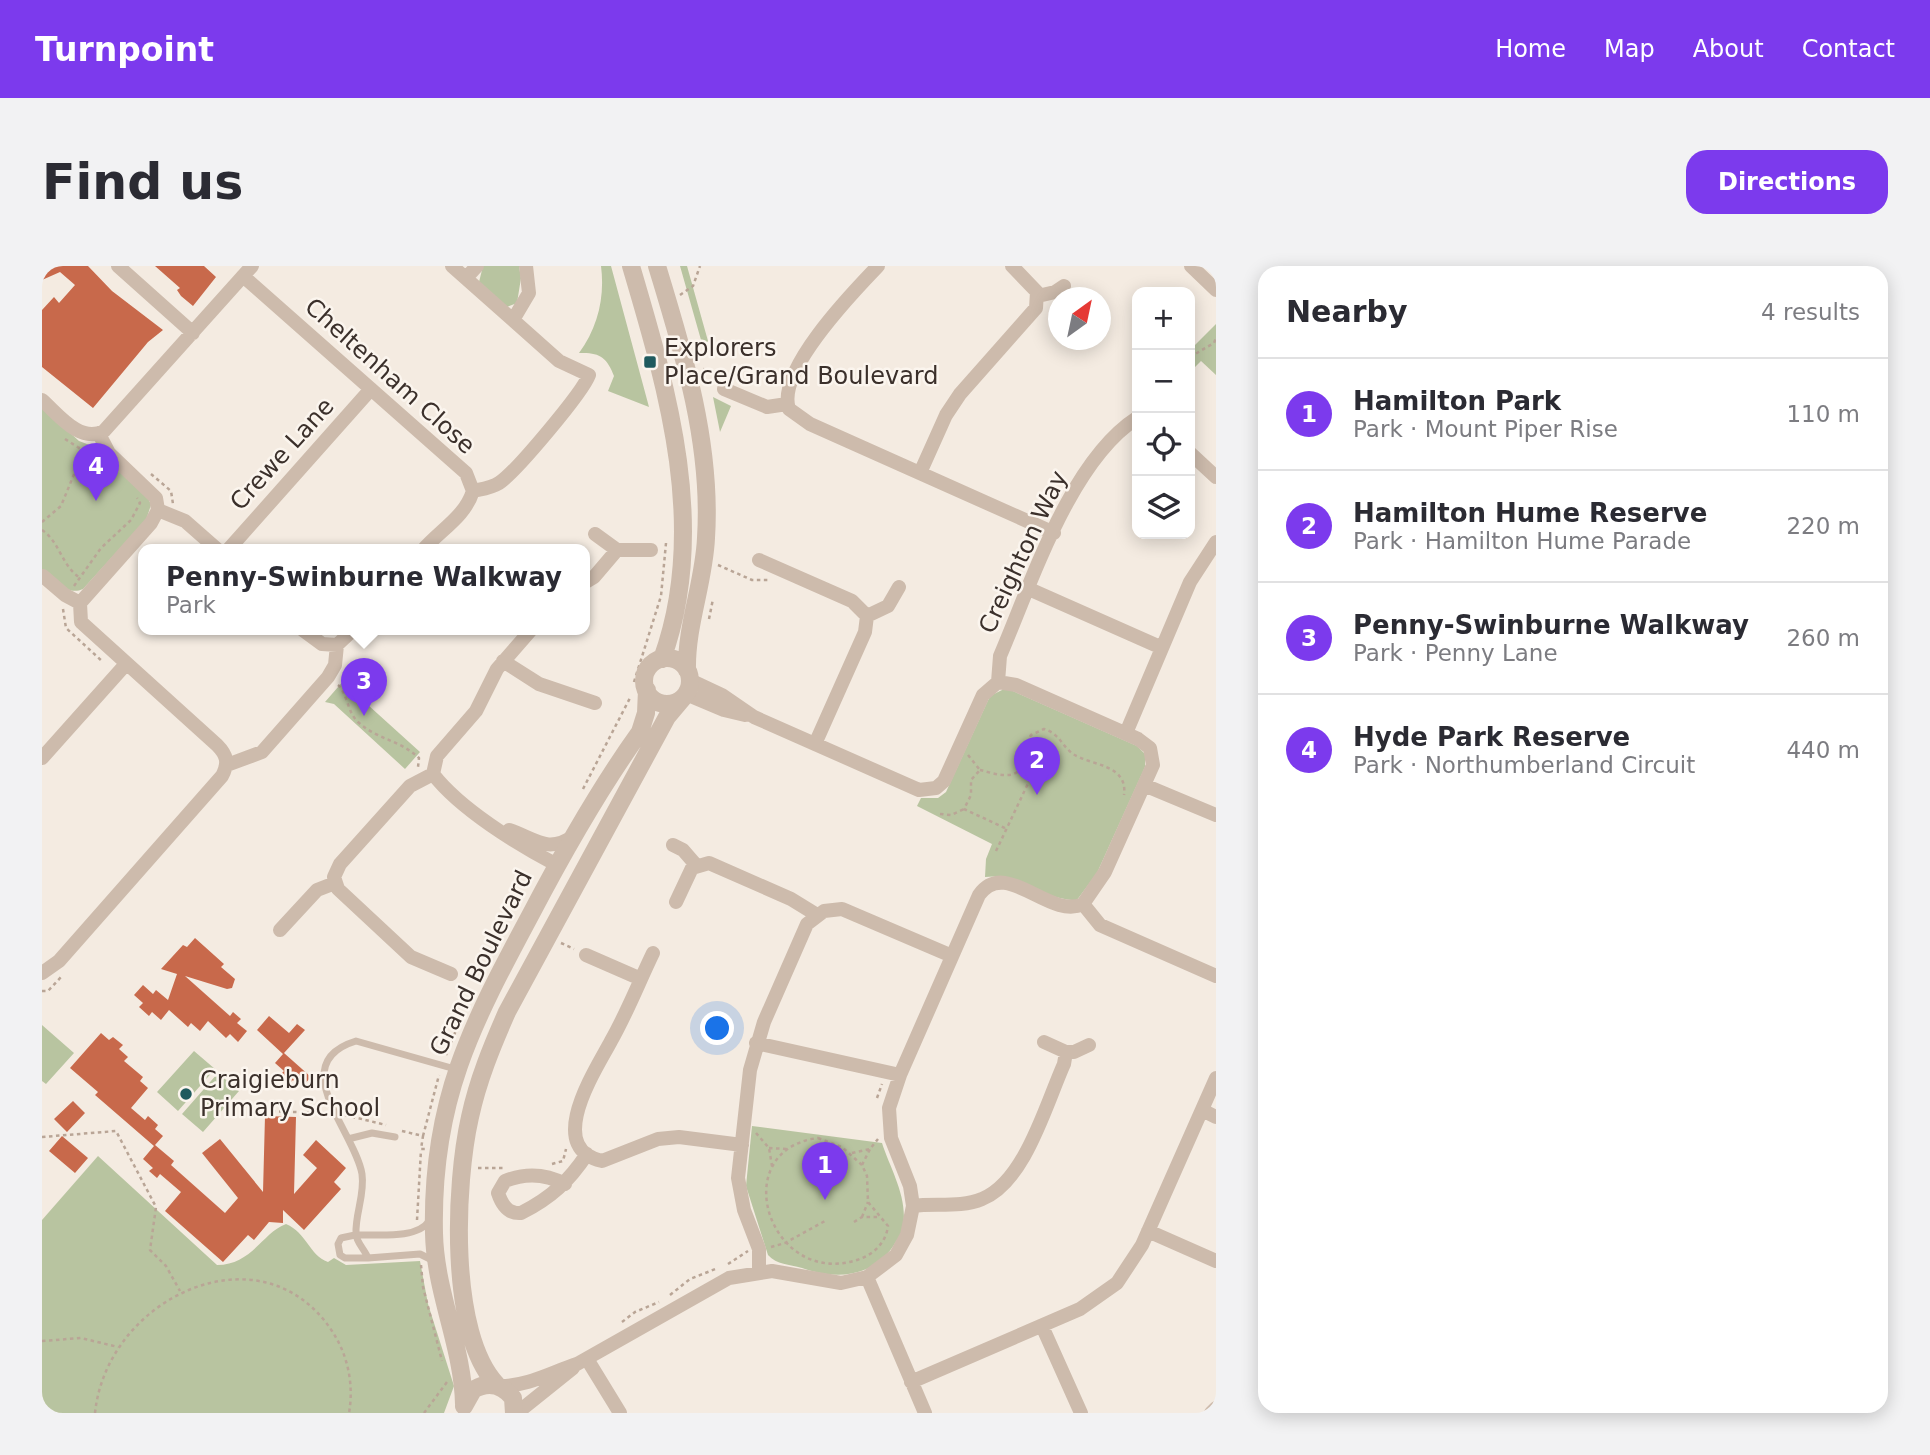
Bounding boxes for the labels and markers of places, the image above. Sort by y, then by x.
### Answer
place label: Explorers Place/Grand Boulevard [664,334,939,390]
marker: Explorers Place/Grand Boulevard [642,354,658,370]
pin: 4 [73,443,119,501]
pin: 3 [341,658,387,716]
pin: 2 [1014,737,1060,795]
place label: Craigieburn Primary School [200,1066,380,1122]
marker: Craigieburn Primary School [178,1086,194,1102]
pin: 1 [802,1142,848,1200]

